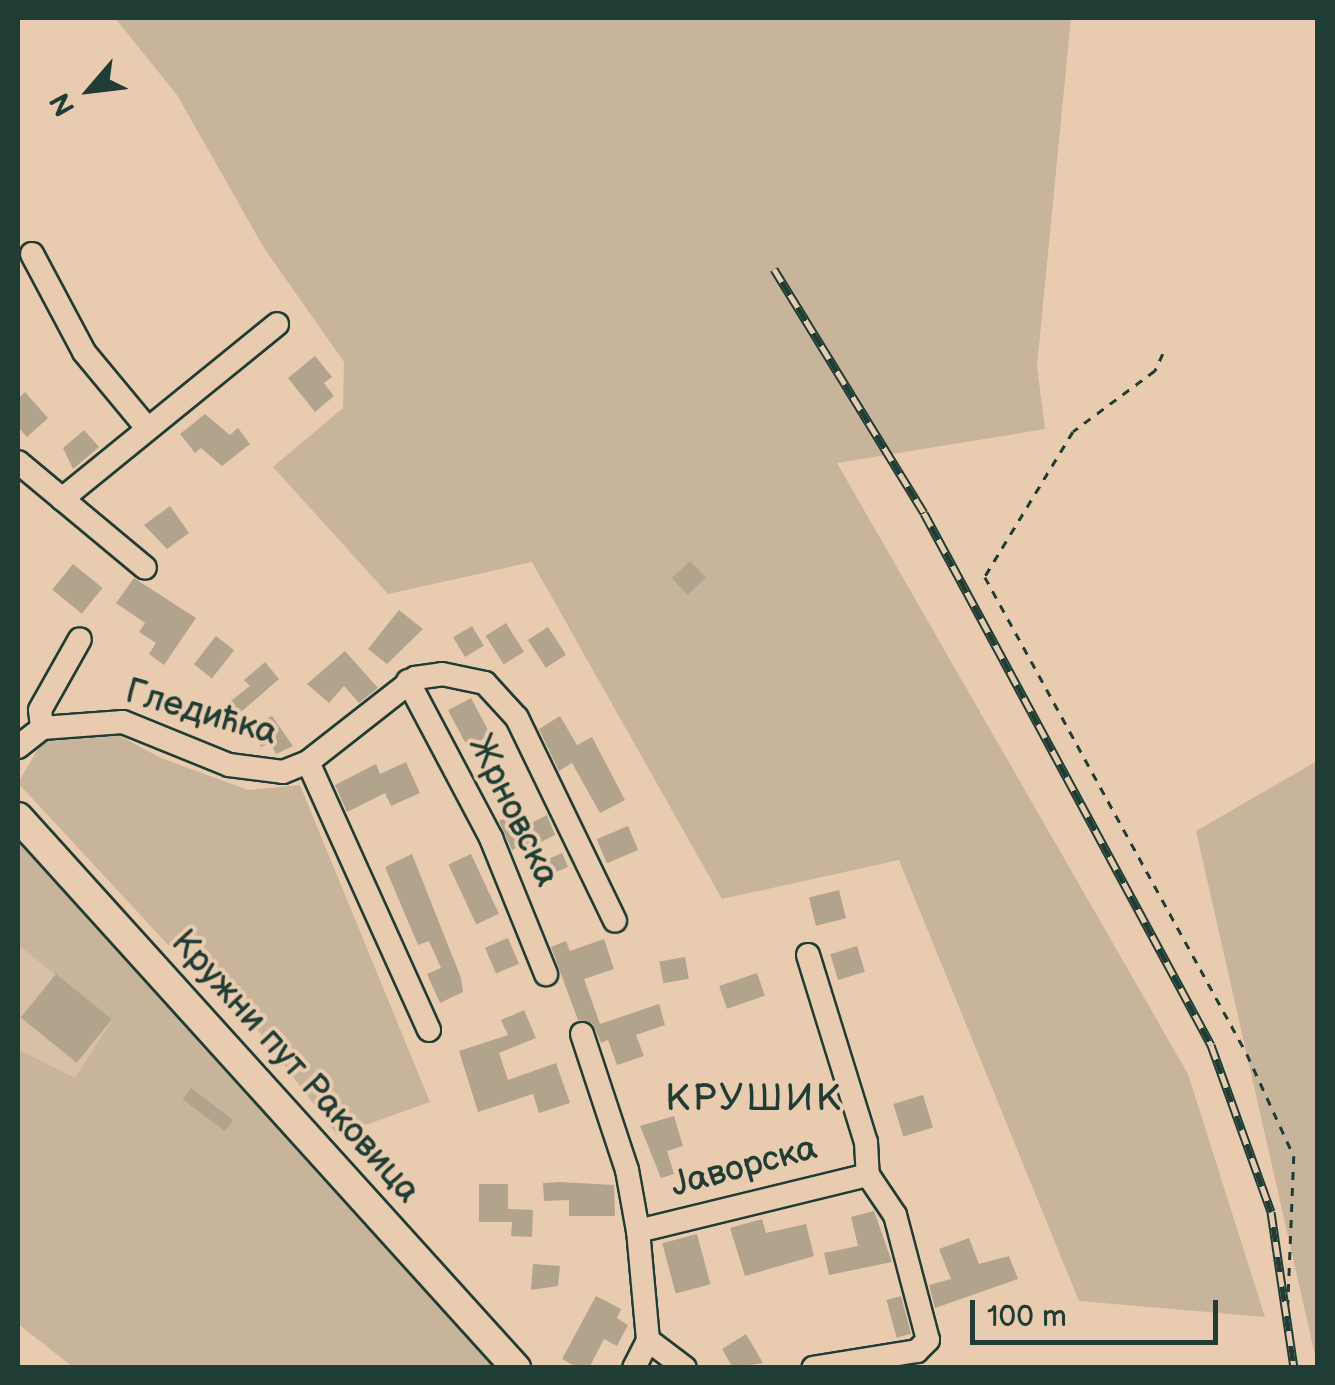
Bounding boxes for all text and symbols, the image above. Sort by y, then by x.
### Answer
north arrow [40,40,140,140]
text: N [44,87,83,121]
street label: Гледићка [120,671,282,755]
street label: Жрновска [458,729,568,893]
street label: Кружни пут Раковица [162,922,428,1212]
district label: КРУШИК [665,1076,843,1122]
street label: Јаворска [666,1127,822,1207]
scale bar [975,1280,1222,1342]
text: 100 m [987,1299,1067,1335]

